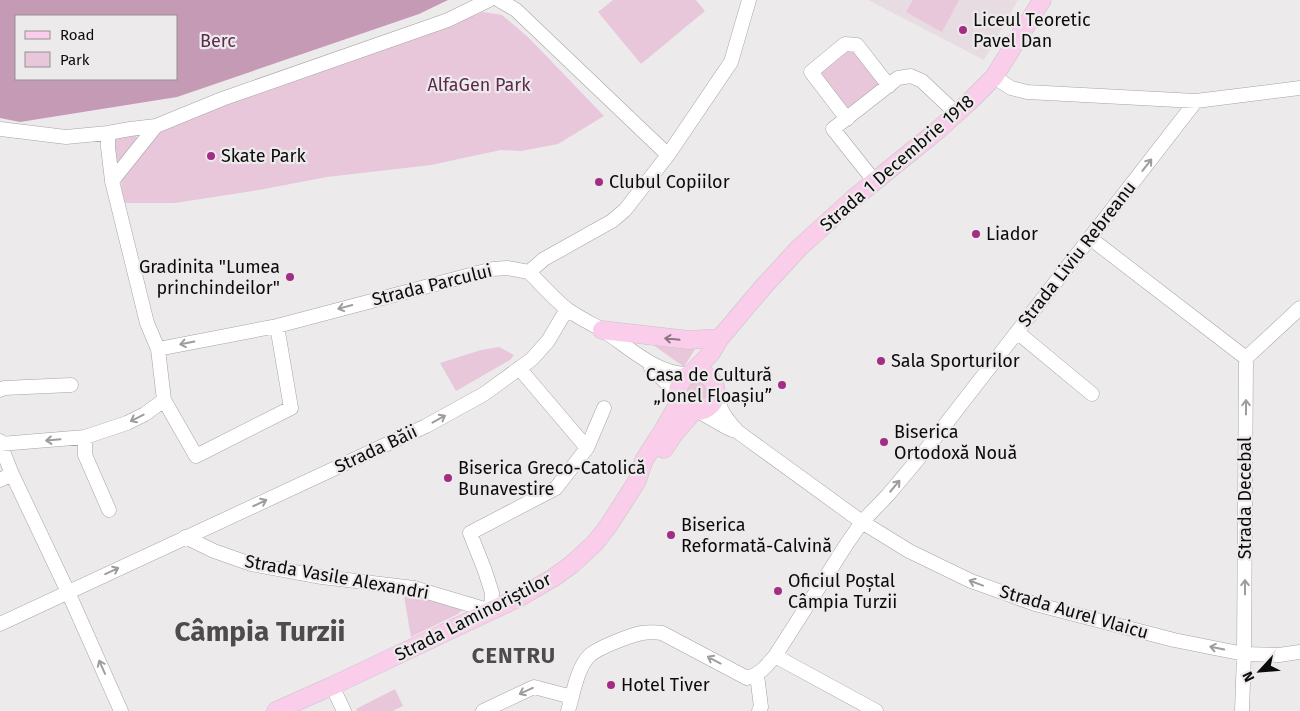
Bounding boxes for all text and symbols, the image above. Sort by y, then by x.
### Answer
place label: Liceul Teoretic Pavel Dan [973,9,1091,52]
legend [15,15,178,80]
marker: Liceul Teoretic Pavel Dan [957,24,969,36]
text: Road [60,26,95,44]
park label: Berc [200,30,236,52]
text: Park [60,51,90,69]
park label: AlfaGen Park [428,74,531,96]
street label: Strada 1 Decembrie 1918 [815,90,979,236]
place label: Skate Park [221,145,307,167]
marker: Skate Park [205,150,217,162]
one-way arrow [1141,159,1152,172]
place label: Clubul Copiilor [609,171,730,193]
marker: Clubul Copiilor [593,176,605,188]
street label: Strada Liviu Rebreanu [1013,177,1141,331]
place label: Liador [986,223,1038,245]
marker: Liador [970,228,982,240]
place label: Gradinita "Lumea princhindeilor" [139,256,280,299]
street label: Strada Parcului [370,259,494,311]
marker: Gradinita "Lumea princhindeilor" [284,271,296,283]
one-way arrow [338,303,354,312]
one-way arrow [664,334,680,343]
one-way arrow [179,339,195,349]
place label: Sala Sporturilor [891,350,1020,372]
marker: Sala Sporturilor [875,355,887,367]
place label: Casa de Cultură „Ionel Floașiu” [646,364,772,408]
marker: Casa de Cultură „Ionel Floașiu” [776,379,788,391]
one-way arrow [1241,400,1251,416]
one-way arrow [130,414,145,423]
one-way arrow [431,414,446,424]
street label: Strada Băii [331,420,421,478]
place label: Biserica Ortodoxă Nouă [894,421,1017,464]
one-way arrow [46,435,62,444]
marker: Biserica Ortodoxă Nouă [878,436,890,448]
street label: Strada Decebal [1234,437,1256,559]
place label: Biserica Greco-Catolică Bunavestire [458,457,646,500]
marker: Biserica Greco-Catolică Bunavestire [442,472,454,484]
one-way arrow [890,480,901,493]
one-way arrow [252,498,267,507]
place label: Biserica Reformată-Calvină [681,514,832,557]
marker: Biserica Reformată-Calvină [665,529,677,541]
street label: Strada Vasile Alexandri [243,550,431,604]
one-way arrow [104,566,119,575]
street label: Strada Laminoriștilor [391,568,555,667]
place label: Oficiul Poștal Câmpia Turzii [788,570,897,613]
one-way arrow [969,578,984,587]
street label: Strada Aurel Vlaicu [997,580,1151,644]
one-way arrow [1240,580,1250,596]
marker: Oficiul Poștal Câmpia Turzii [772,585,784,597]
district label: Câmpia Turzii [174,615,346,648]
district label: CENTRU [472,642,556,669]
one-way arrow [1209,643,1225,653]
north arrow [1235,646,1285,696]
one-way arrow [706,655,721,665]
one-way arrow [96,659,106,674]
text: N [1239,669,1258,684]
place label: Hotel Tiver [621,674,710,696]
marker: Hotel Tiver [605,679,617,691]
one-way arrow [519,686,534,696]

